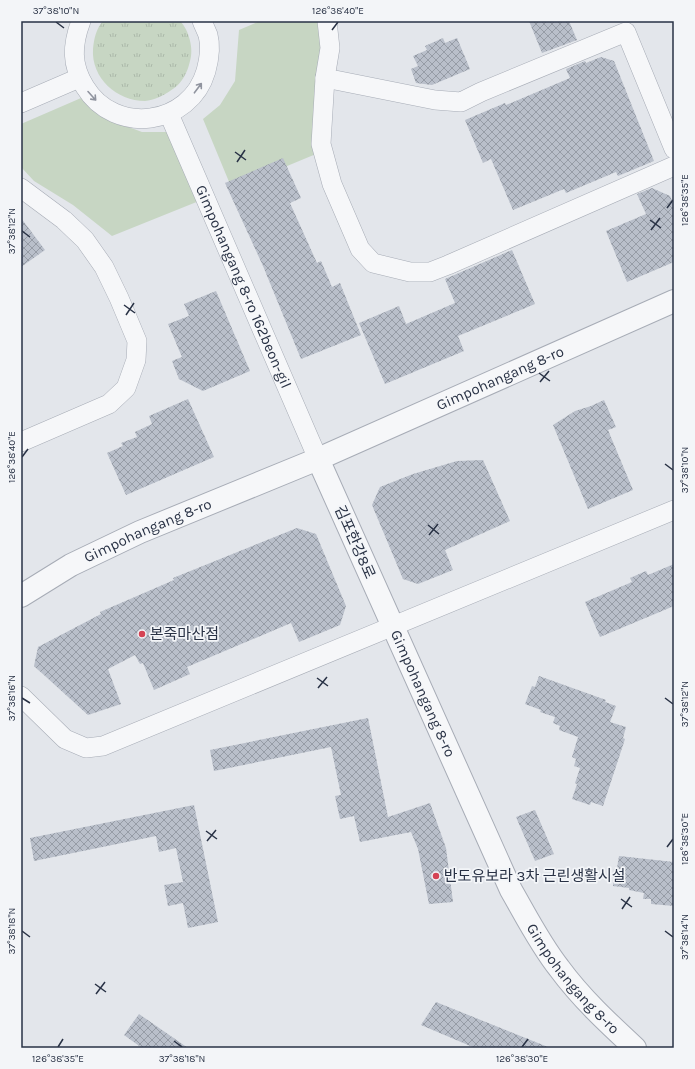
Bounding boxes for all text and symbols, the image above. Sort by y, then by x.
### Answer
text: 37°38'10"N [33,5,79,17]
text: 126°38'40"E [312,5,364,17]
one-way arrow [194,83,202,94]
one-way arrow [87,91,97,101]
text: 126°38'35"E [679,174,691,226]
street label: Gimpohangang 8-ro 162beon-gil [192,182,295,391]
text: 37°38'12"N [6,208,18,254]
street label: Gimpohangang 8-ro [434,342,567,414]
text: 126°38'40"E [6,431,18,483]
text: 37°38'10"N [679,447,691,493]
street label: Gimpohangang 8-ro [81,495,214,566]
street label: 김포한강8로 [331,503,379,581]
place label: 본죽마산점 [150,625,219,643]
street label: Gimpohangang 8-ro [387,627,459,760]
marker: 본죽마산점 [137,629,147,639]
text: 37°38'16"N [6,675,18,721]
text: 37°38'12"N [679,681,691,727]
text: 126°38'30"E [679,813,691,865]
place label: 반도유보라 3차 근린생활시설 [444,867,626,885]
marker: 반도유보라 3차 근린생활시설 [431,871,441,881]
text: 37°38'18"N [6,908,18,954]
text: 37°38'14"N [679,914,691,960]
street label: Gimpohangang 8-ro [523,920,623,1038]
text: 126°38'35"E [32,1053,84,1065]
text: 37°38'18"N [159,1053,205,1065]
text: 126°38'30"E [496,1053,548,1065]

